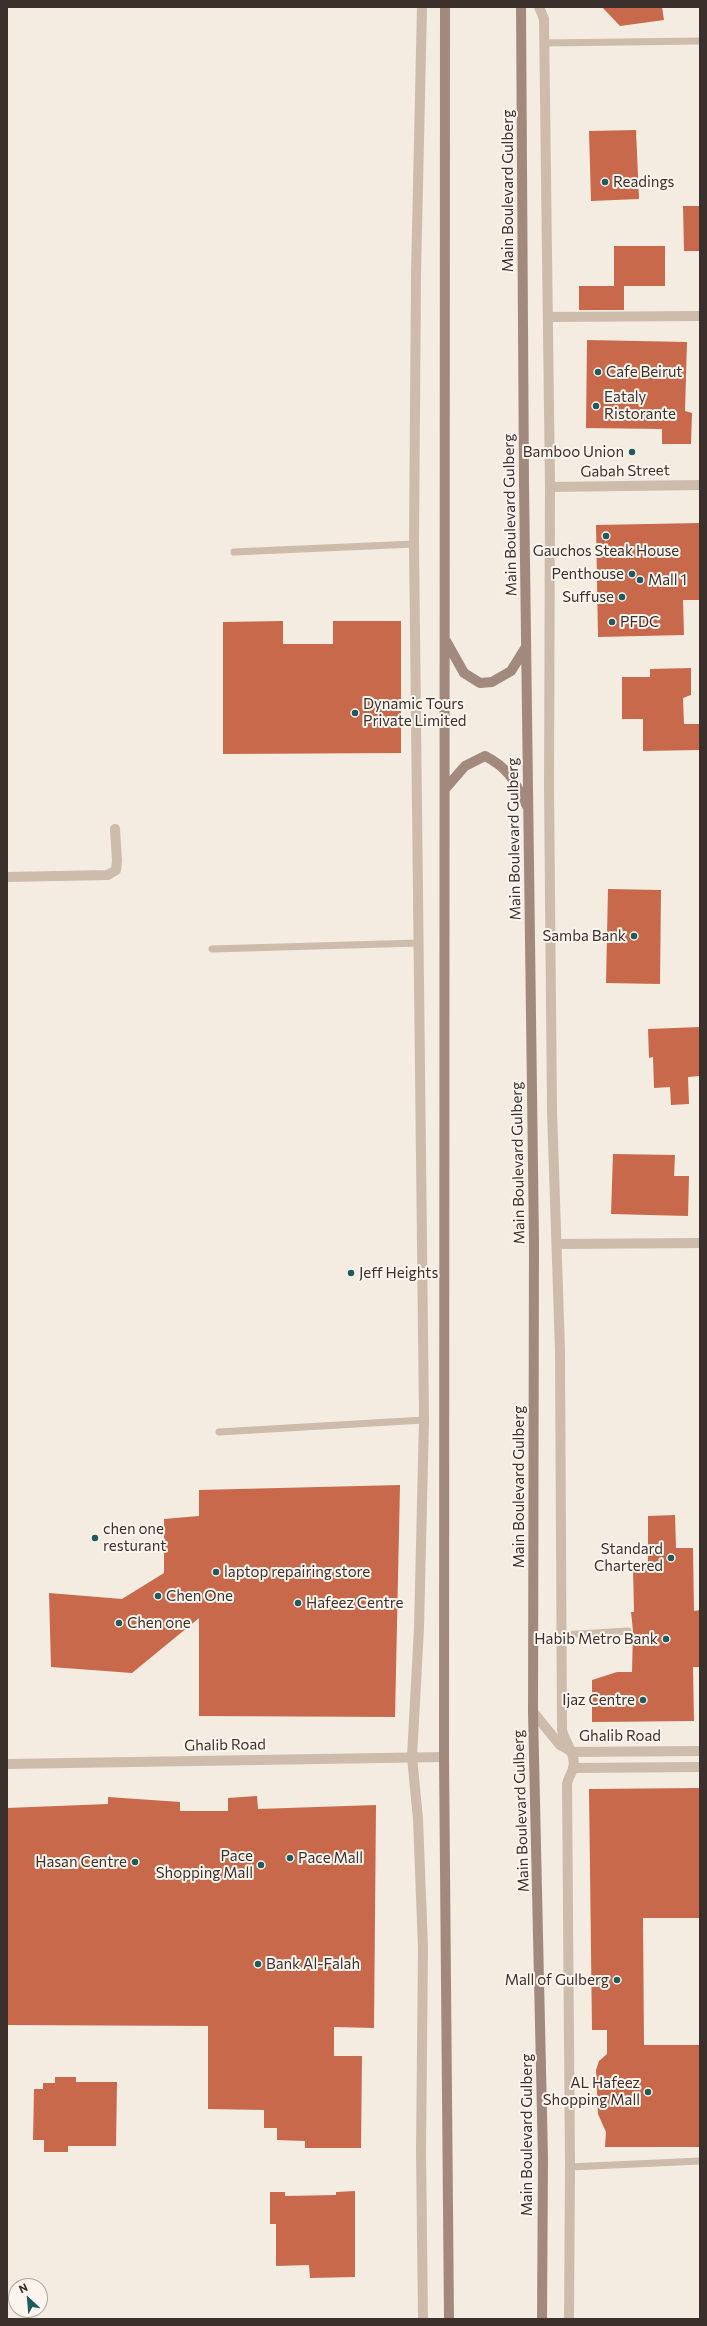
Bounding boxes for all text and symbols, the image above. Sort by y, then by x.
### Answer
street label: Main Boulevard Gulberg [499,110,517,272]
place label: Readings [613,173,674,191]
marker: Readings [600,177,610,187]
place label: Cafe Beirut [606,363,682,381]
marker: Cafe Beirut [593,367,603,377]
place label: Eataly Ristorante [604,388,676,423]
marker: Eataly Ristorante [591,401,601,411]
street label: Main Boulevard Gulberg [500,434,520,596]
place label: Bamboo Union [523,443,624,461]
marker: Bamboo Union [627,447,637,457]
street label: Gabah Street [580,461,670,481]
marker: Gauchos Steak House [601,531,611,541]
place label: Gauchos Steak House [533,542,679,560]
place label: Penthouse [552,565,624,583]
marker: Penthouse [627,569,637,579]
place label: Mall 1 [648,571,687,589]
marker: Mall 1 [635,575,645,585]
place label: Suffuse [562,588,614,606]
marker: Suffuse [617,592,627,602]
place label: PFDC [620,613,659,631]
marker: PFDC [607,617,617,627]
place label: Dynamic Tours Private Limited [363,695,466,730]
marker: Dynamic Tours Private Limited [350,708,360,718]
street label: Main Boulevard Gulberg [504,758,524,920]
place label: Samba Bank [542,927,626,945]
marker: Samba Bank [629,931,639,941]
street label: Main Boulevard Gulberg [508,1082,528,1244]
place label: Jeff Heights [359,1264,438,1282]
marker: Jeff Heights [346,1268,356,1278]
street label: Main Boulevard Gulberg [510,1406,528,1568]
place label: chen one resturant [103,1520,166,1555]
marker: chen one resturant [90,1533,100,1543]
place label: Standard Chartered [594,1540,663,1575]
marker: Standard Chartered [666,1553,676,1563]
place label: laptop repairing store [224,1563,370,1581]
marker: laptop repairing store [211,1567,221,1577]
place label: Chen One [166,1587,233,1605]
marker: Chen One [153,1591,163,1601]
place label: Hafeez Centre [306,1594,403,1612]
marker: Hafeez Centre [293,1598,303,1608]
place label: Chen one [127,1614,191,1632]
marker: Chen one [114,1618,124,1628]
place label: Habib Metro Bank [534,1630,658,1648]
marker: Habib Metro Bank [661,1634,671,1644]
place label: Ijaz Centre [562,1691,635,1709]
marker: Ijaz Centre [638,1695,648,1705]
street label: Ghalib Road [579,1727,661,1745]
street label: Main Boulevard Gulberg [509,1729,533,1893]
street label: Ghalib Road [184,1735,266,1755]
place label: Pace Shopping Mall [156,1847,253,1882]
place label: Pace Mall [298,1849,363,1867]
place label: Hasan Centre [35,1853,127,1871]
marker: Pace Mall [285,1853,295,1863]
marker: Hasan Centre [130,1857,140,1867]
marker: Pace Shopping Mall [256,1860,266,1870]
place label: Bank Al-Falah [266,1955,360,1973]
marker: Bank Al-Falah [253,1959,263,1969]
place label: Mall of Gulberg [505,1971,609,1989]
marker: Mall of Gulberg [612,1975,622,1985]
street label: Main Boulevard Gulberg [518,2054,536,2216]
place label: AL Hafeez Shopping Mall [543,2074,640,2109]
marker: AL Hafeez Shopping Mall [643,2087,653,2097]
north arrow [8,2278,48,2318]
text: N [16,2280,30,2295]

